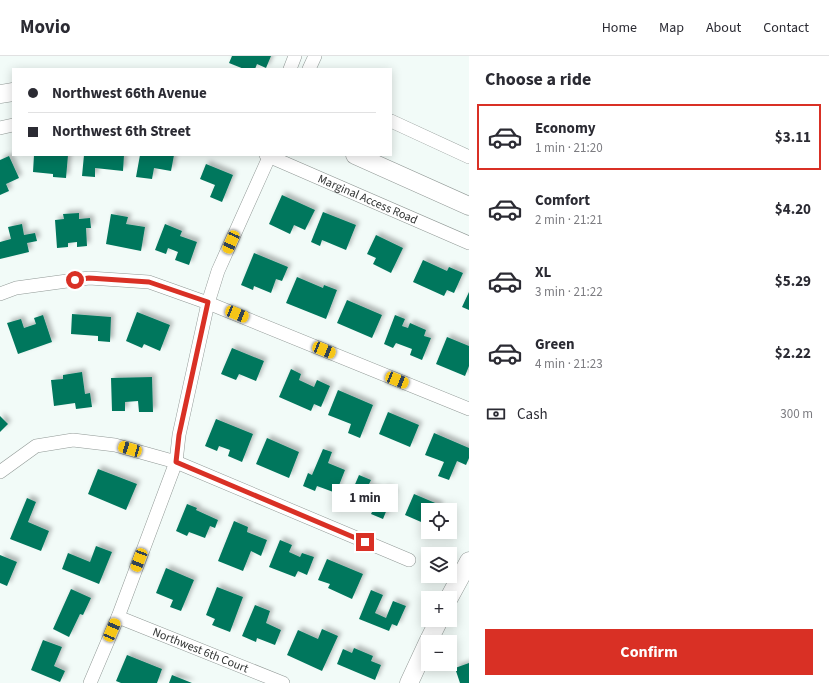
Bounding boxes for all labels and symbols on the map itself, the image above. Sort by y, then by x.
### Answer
street label: Marginal Access Road [315,170,420,228]
car [221,229,241,255]
route start [66,271,84,289]
car [224,304,250,324]
car [311,340,337,360]
car [384,370,410,390]
car [117,440,143,458]
callout: 1 min [332,484,398,512]
route end [356,533,374,551]
car [129,547,149,573]
car [102,617,122,643]
street label: Northwest 6th Court [150,623,251,677]

